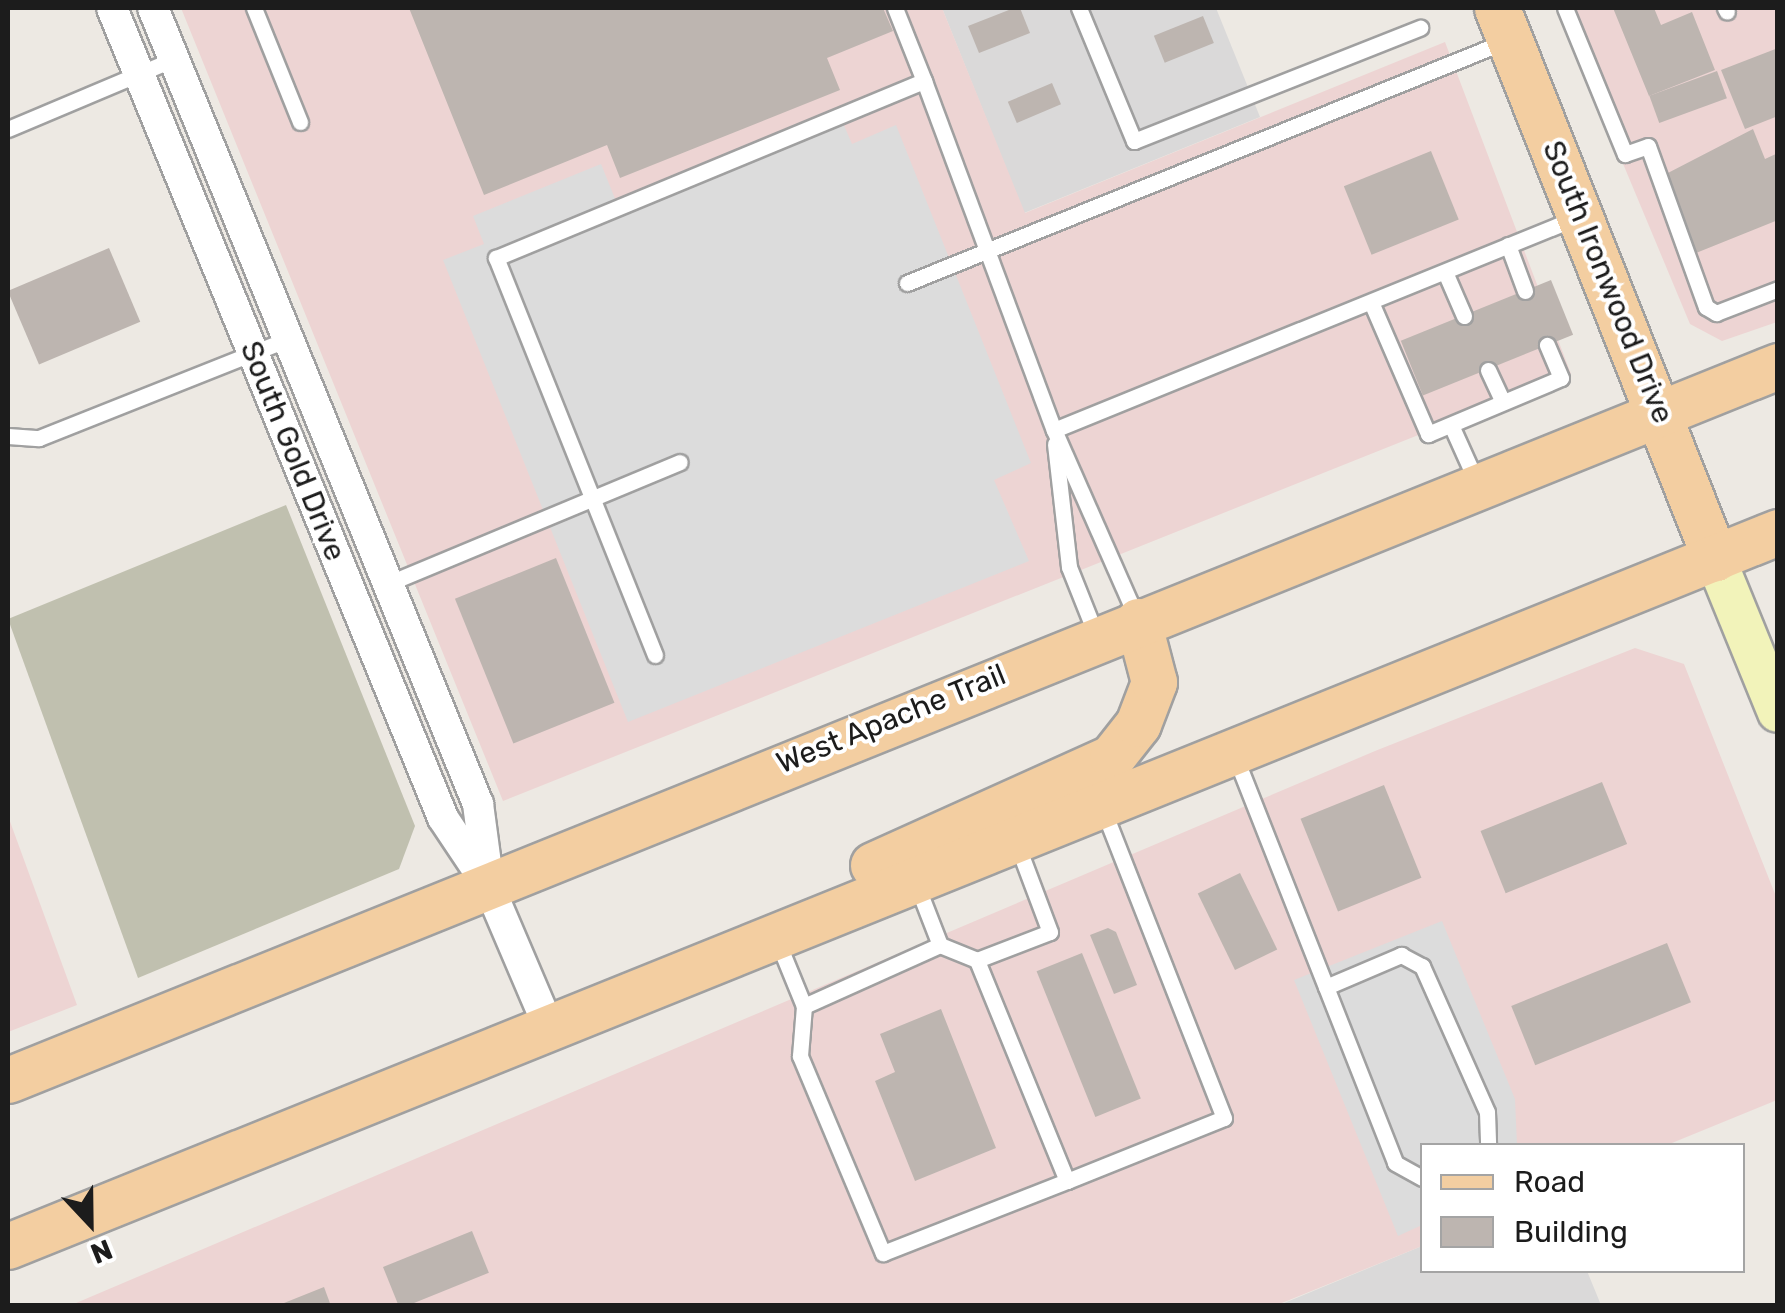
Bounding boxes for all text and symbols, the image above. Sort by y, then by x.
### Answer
street label: South Ironwood Drive [1535,136,1681,428]
street label: South Gold Drive [233,336,353,566]
street label: West Apache Trail [771,656,1011,782]
legend [1420,1143,1745,1273]
text: Road [1514,1164,1585,1200]
north arrow [40,1173,140,1273]
text: Building [1514,1214,1628,1250]
text: N [86,1232,117,1270]

